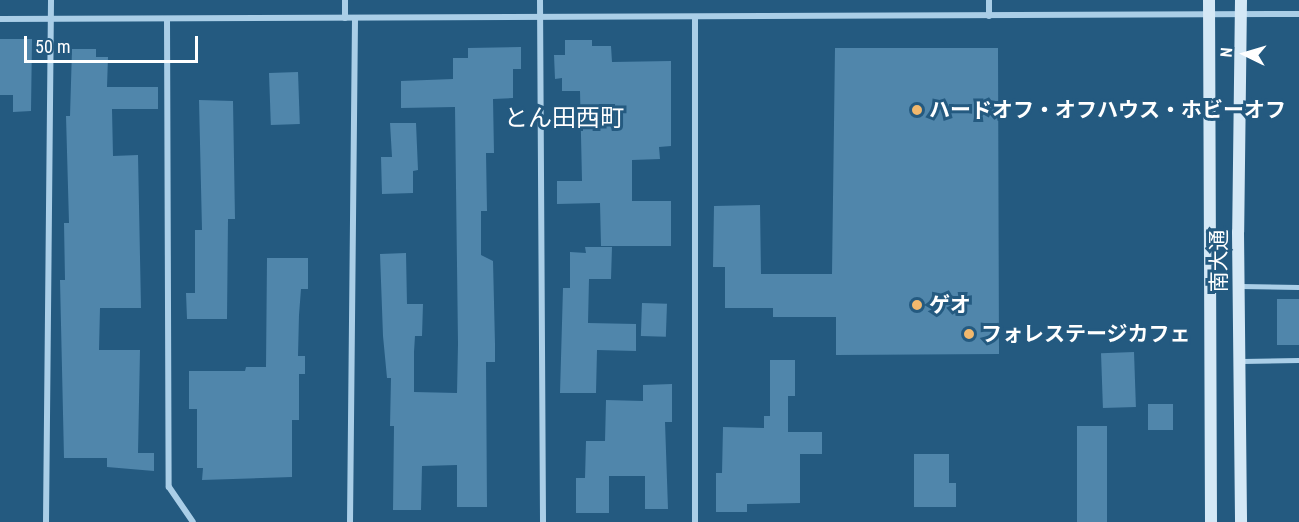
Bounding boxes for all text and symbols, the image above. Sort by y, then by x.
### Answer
scale bar [27,24,201,62]
north arrow [1215,24,1275,84]
text: 50 m [35,36,70,57]
text: N [1217,47,1236,58]
place label: ハードオフ・オフハウス・ホビーオフ [929,97,1286,123]
marker: ハードオフ・オフハウス・ホビーオフ [910,103,924,117]
district label: とん田西町 [504,105,624,133]
street label: 南大通 [1206,230,1232,292]
place label: ゲオ [929,292,971,318]
marker: ゲオ [910,298,924,312]
place label: フォレステージカフェ [981,321,1191,347]
marker: フォレステージカフェ [962,327,976,341]

